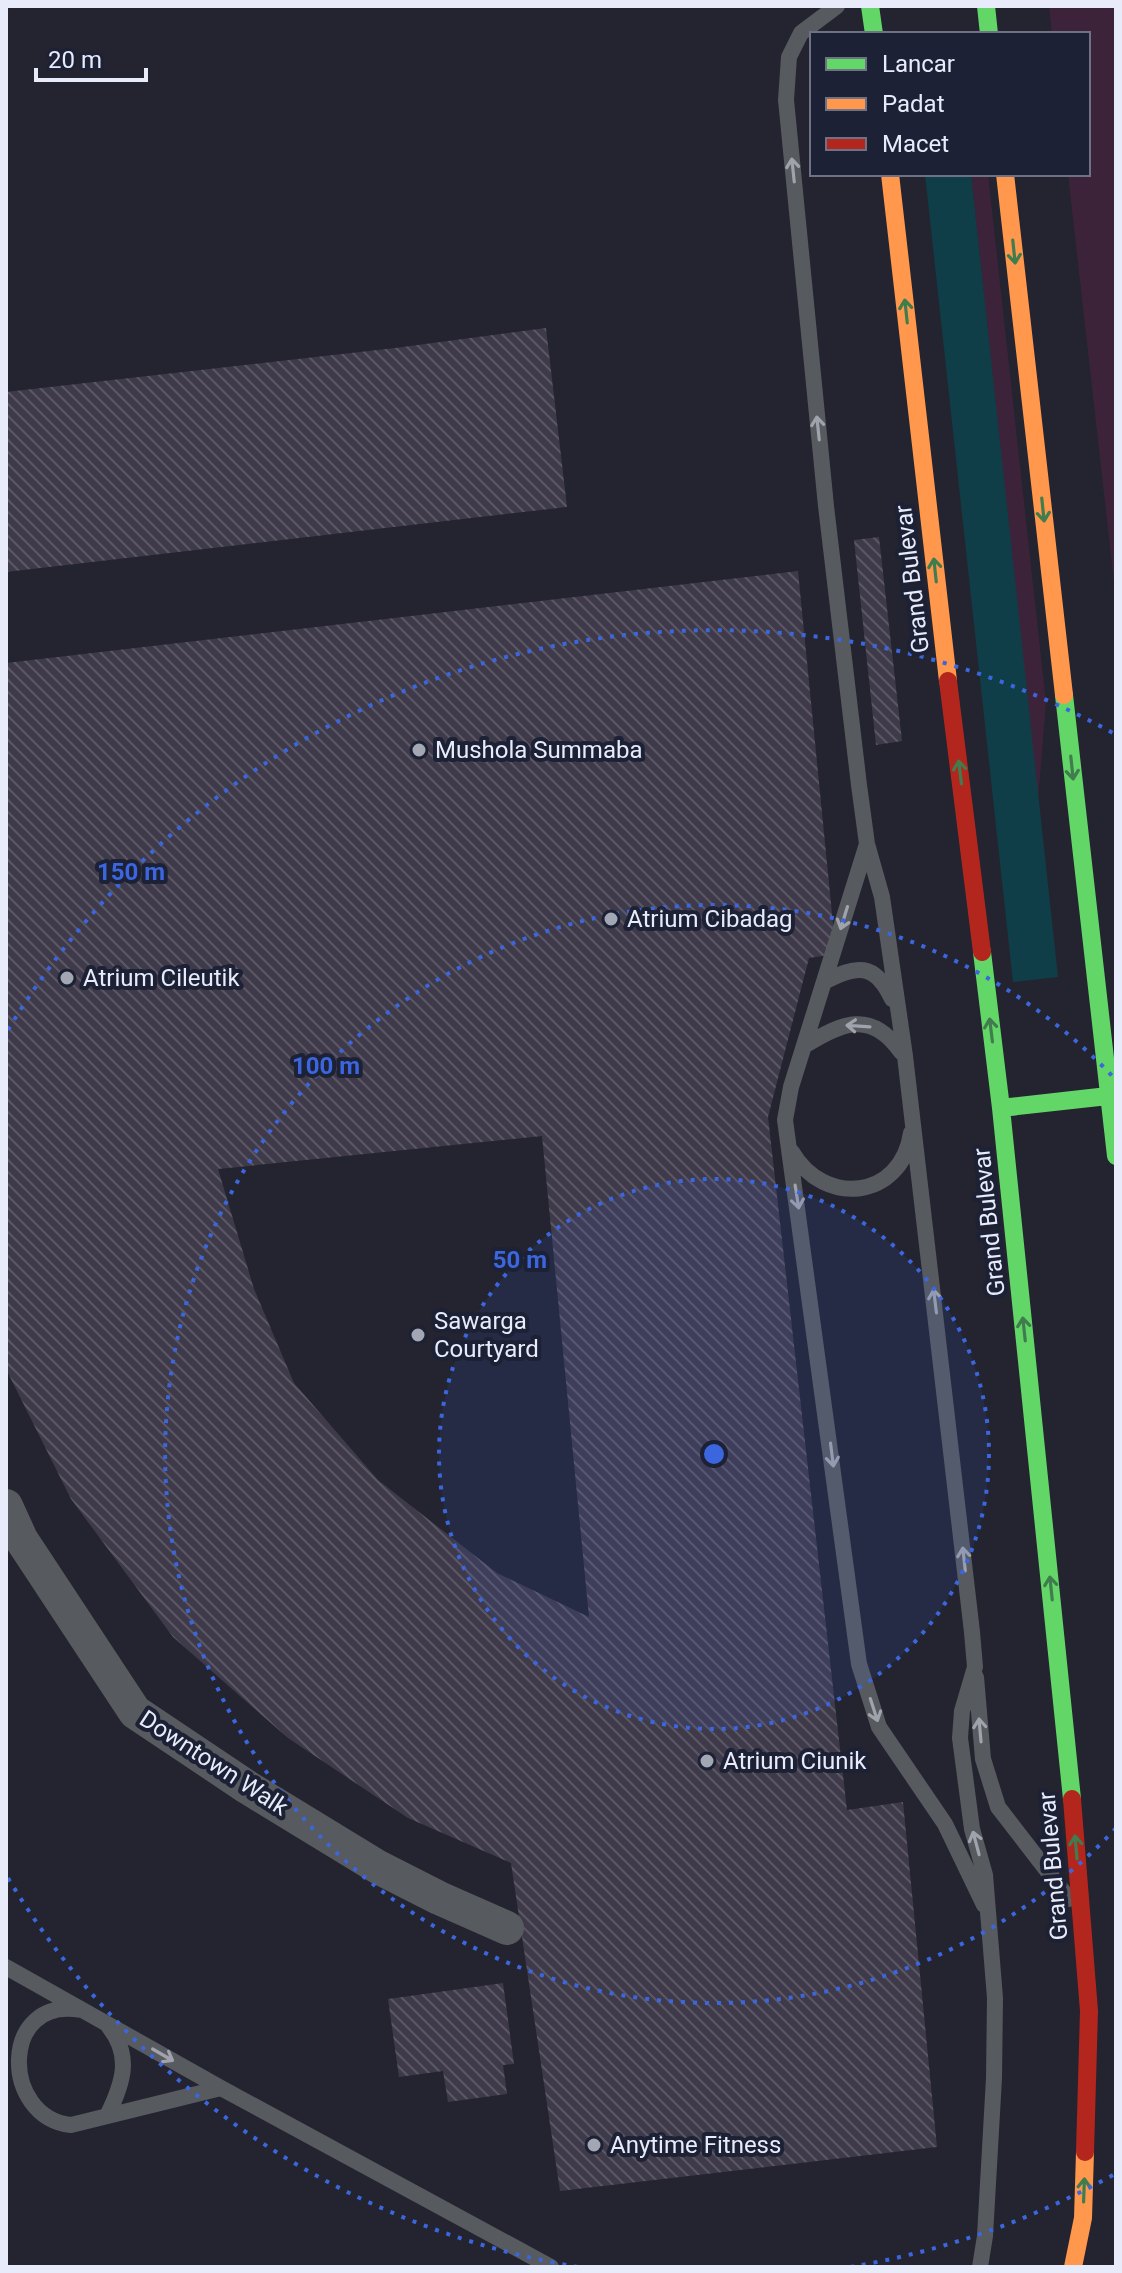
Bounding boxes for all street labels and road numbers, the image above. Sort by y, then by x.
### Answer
street label: Grand Bulevar [889,503,935,655]
street label: Grand Bulevar [967,1146,1011,1298]
street label: Downtown Walk [135,1705,294,1822]
street label: Grand Bulevar [1033,1791,1073,1941]

